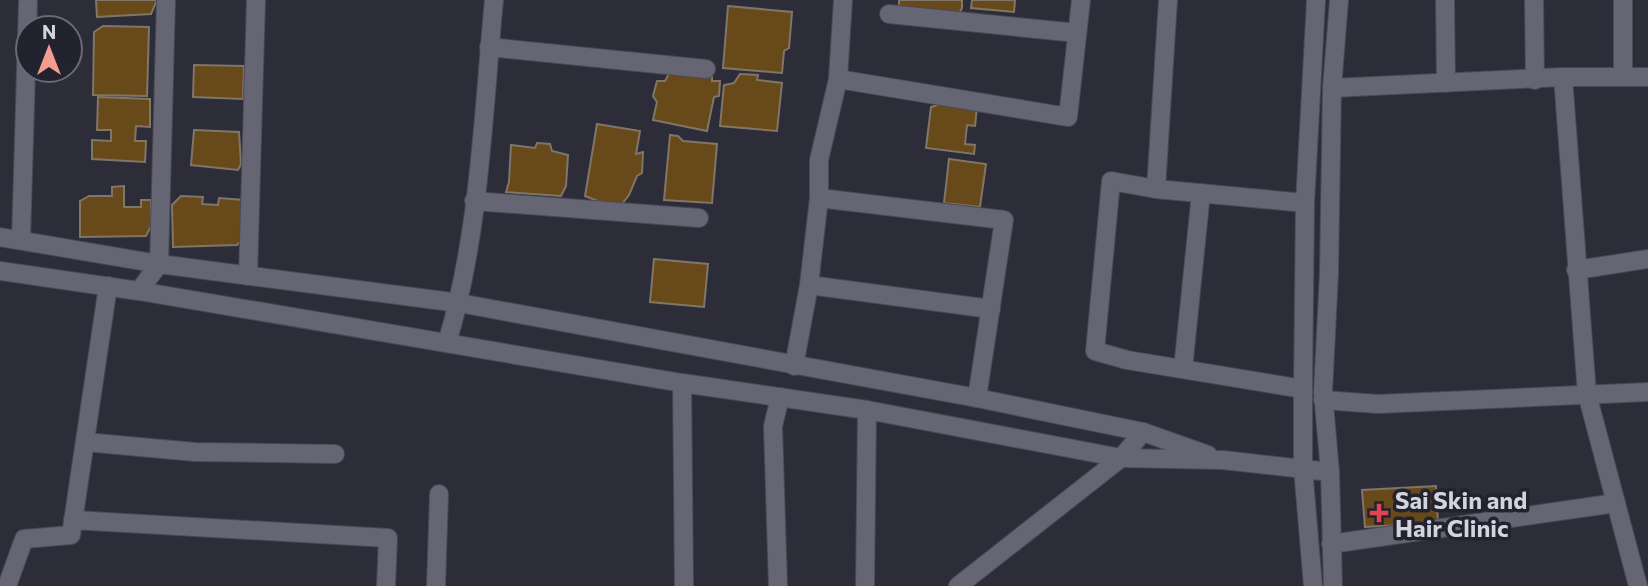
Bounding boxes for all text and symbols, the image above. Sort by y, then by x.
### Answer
north arrow [14,14,84,84]
text: N [42,20,56,43]
place label: Sai Skin and Hair Clinic [1395,485,1527,542]
marker: Sai Skin and Hair Clinic [1369,503,1389,523]

